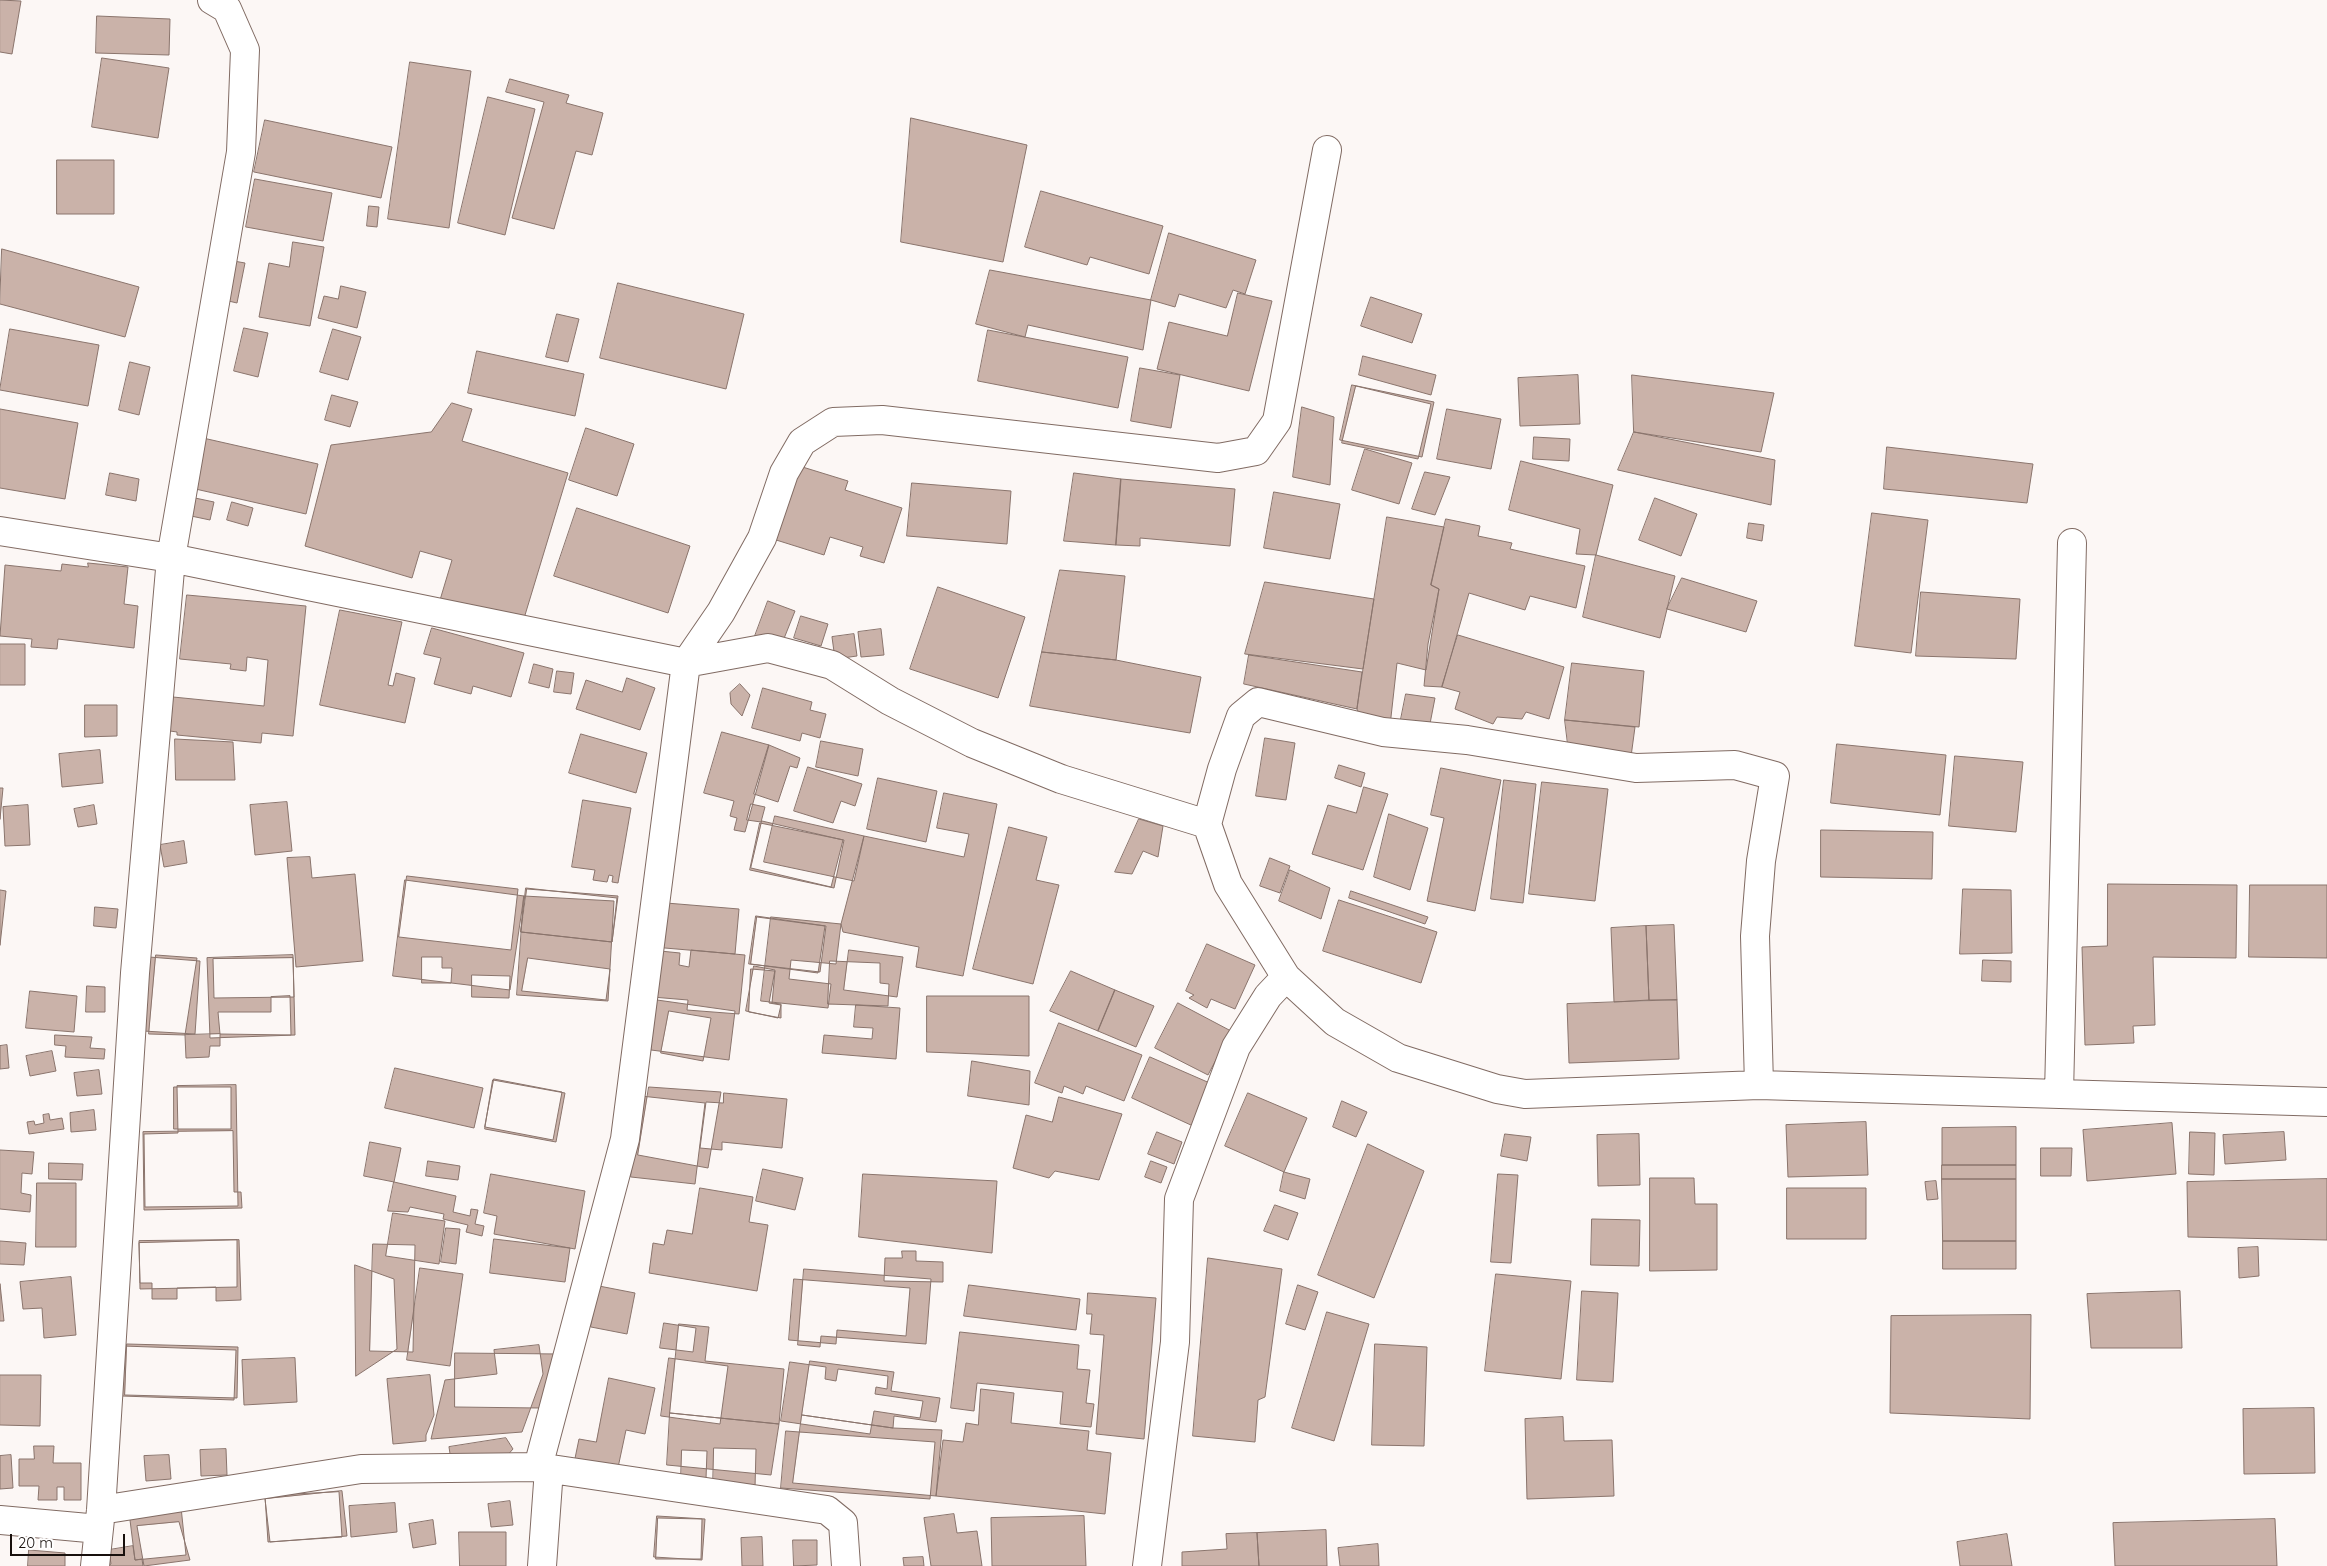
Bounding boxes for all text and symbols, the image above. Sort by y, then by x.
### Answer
scale bar [12,1524,128,1556]
text: 20 m [18,1533,53,1552]

